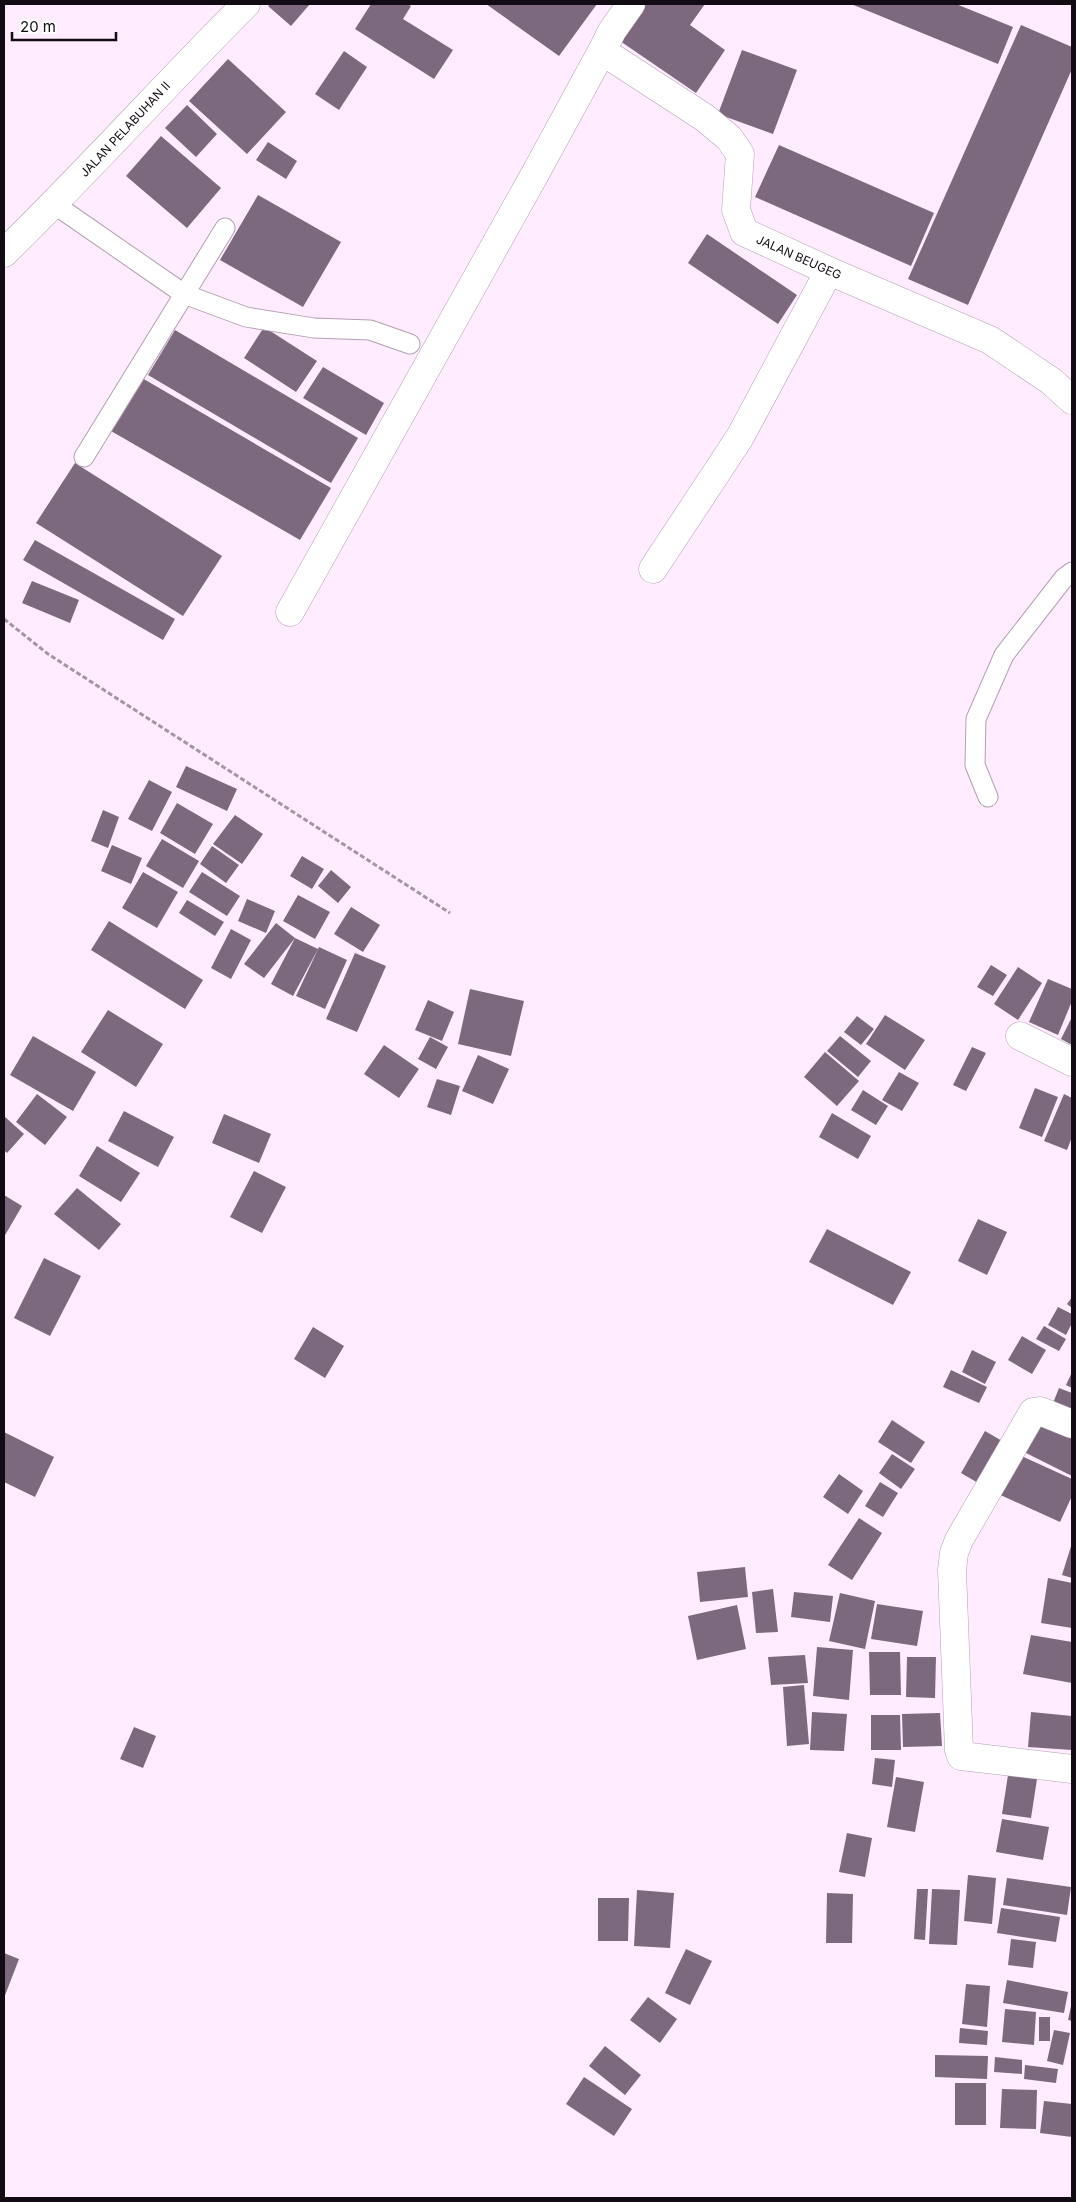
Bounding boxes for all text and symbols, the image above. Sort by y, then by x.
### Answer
scale bar [12,10,116,42]
text: 20 m [20,17,56,36]
street label: JALAN PELABUHAN II [77,78,173,180]
street label: JALAN BEUGEG [754,232,844,282]

